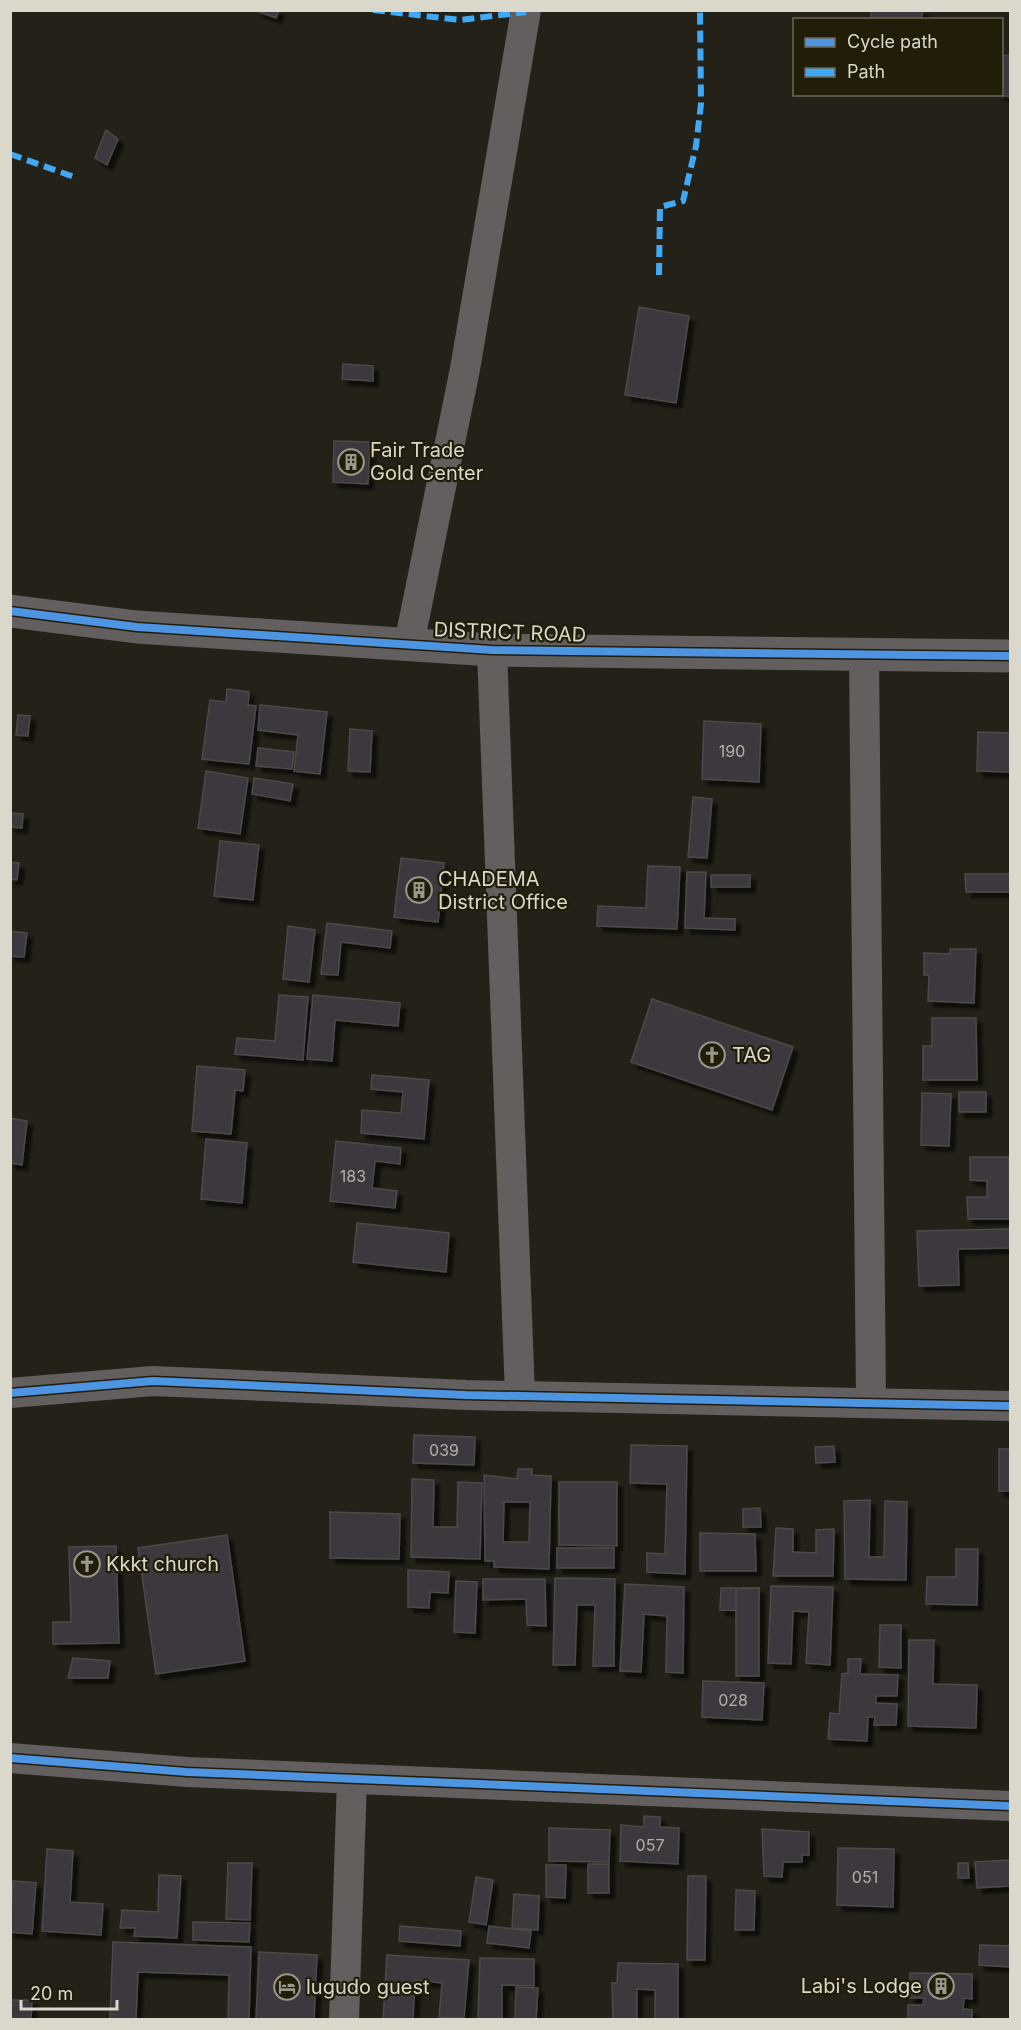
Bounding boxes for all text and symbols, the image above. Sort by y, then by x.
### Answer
legend [793,18,1003,96]
text: Cycle path [847,31,938,52]
text: Path [847,61,885,82]
place label: Fair Trade Gold Center [370,438,484,485]
building icon: Fair Trade Gold Center [336,447,366,477]
street label: DISTRICT ROAD [433,617,587,647]
house number: 190 [719,741,745,761]
place label: CHADEMA District Office [438,867,568,914]
building icon: CHADEMA District Office [404,875,434,905]
church icon: TAG [697,1040,727,1070]
place label: TAG [732,1043,771,1067]
house number: 183 [340,1166,366,1186]
house number: 039 [429,1440,459,1460]
church icon: Kkkt church [72,1549,102,1579]
place label: Kkkt church [106,1552,219,1576]
house number: 028 [718,1690,748,1710]
house number: 057 [636,1835,664,1855]
house number: 051 [852,1867,878,1887]
building icon: Labi's Lodge [926,1971,956,2001]
hotel icon: lugudo guest [272,1972,302,2002]
scale bar [21,1973,117,2011]
place label: Labi's Lodge [801,1974,922,1998]
place label: lugudo guest [306,1975,430,1999]
text: 20 m [30,1983,73,2004]

